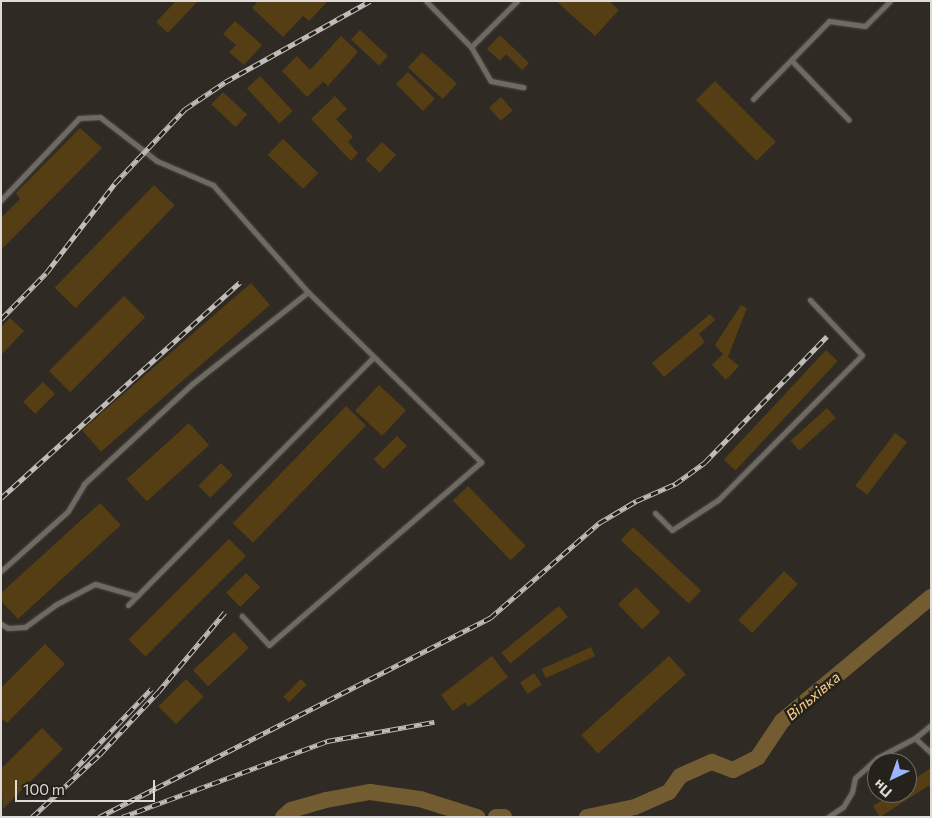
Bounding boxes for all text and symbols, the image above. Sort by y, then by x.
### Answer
water label: Вільхівка [782,668,844,724]
north arrow [867,753,917,803]
scale bar [18,770,158,802]
text: Пн [870,776,895,801]
text: 100 m [23,780,65,798]

